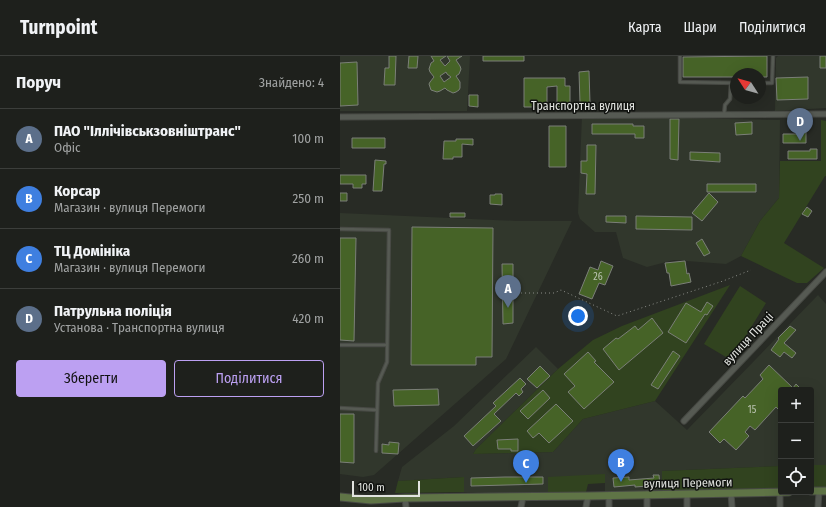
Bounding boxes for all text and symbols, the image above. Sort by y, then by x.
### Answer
text: Turnpoint [20,16,97,39]
text: Карта [628,19,662,36]
text: Шари [684,19,717,36]
text: Поділитися [739,19,806,36]
north arrow [730,68,766,104]
text: Поруч [16,72,61,93]
text: Знайдено: 4 [259,75,324,90]
street label: Транспортна вулиця [531,99,635,113]
pin: D [787,108,813,141]
text: ПАО "Іллічівськзовніштранс" [54,122,241,140]
text: A [25,131,33,146]
text: 100 m [292,131,324,146]
text: Офіс [54,140,81,155]
text: Корсар [54,182,100,200]
text: B [25,191,33,206]
text: 250 m [292,191,324,206]
text: Магазин · вулиця Перемоги [54,200,206,215]
text: ТЦ Домініка [54,242,130,260]
text: C [26,251,32,266]
text: 260 m [292,251,324,266]
text: Магазин · вулиця Перемоги [54,260,206,275]
house number: 26 [593,271,603,283]
pin: A [495,275,521,308]
text: Патрульна поліція [54,302,172,320]
your location [568,306,588,326]
street label: вулиця Праці [720,310,776,368]
text: D [25,311,33,326]
text: 420 m [292,311,324,326]
text: Установа · Транспортна вулиця [54,320,225,335]
button: Зберегти [16,360,166,397]
button: Поділитися [174,360,324,397]
map controls [778,387,814,495]
button: + [778,387,814,423]
house number: 15 [748,404,757,416]
button: − [778,423,814,459]
pin: B [608,449,634,482]
pin: C [513,450,539,483]
button: locate [778,459,814,495]
street label: вулиця Перемоги [643,475,733,491]
scale bar [352,479,420,498]
text: 100 m [358,481,385,494]

